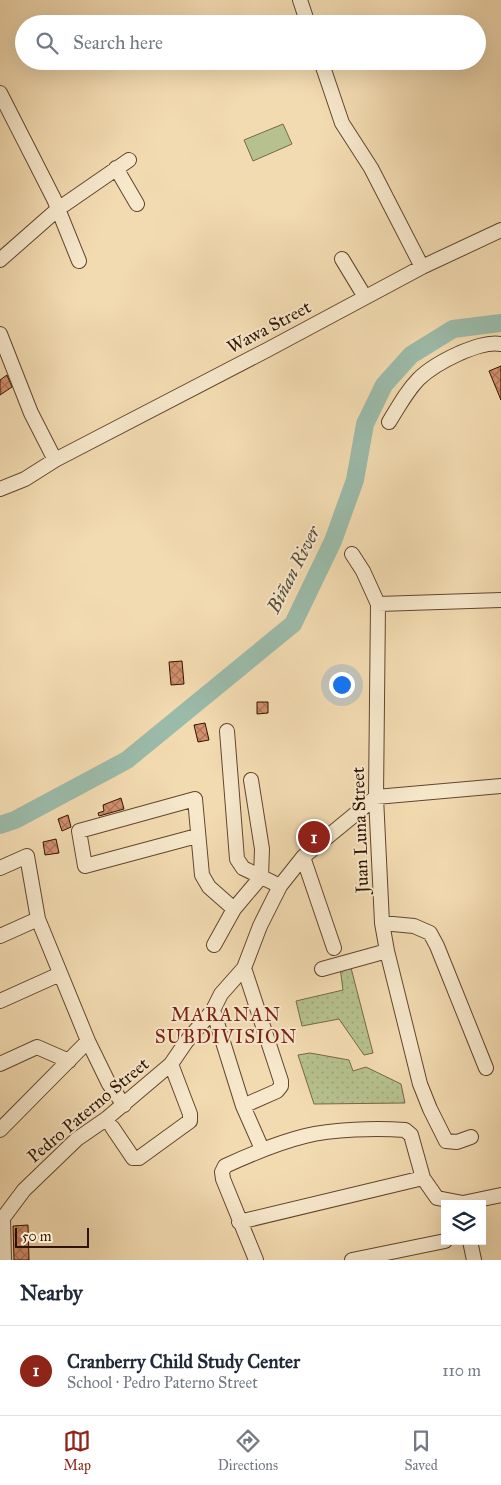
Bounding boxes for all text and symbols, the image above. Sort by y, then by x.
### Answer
search box [15,15,486,70]
icon: search [33,29,61,57]
text: Search here [73,31,163,54]
street label: Wawa Street [223,295,315,358]
water label: Biñan River [261,521,326,617]
your location [329,672,355,698]
street label: Juan Luna Street [347,766,374,896]
pin: 1 [298,818,330,856]
district label: MARANAN SUBDIVISION [155,1003,297,1048]
street label: Pedro Paterno Street [23,1052,154,1167]
map controls [441,1200,486,1245]
button: layers [441,1200,486,1245]
scale bar [15,1225,89,1248]
text: 50 m [22,1228,51,1245]
text: Nearby [20,1280,83,1306]
text: Cranberry Child Study Center [67,1350,300,1373]
text: 1 [33,1361,39,1380]
text: 110 m [442,1361,481,1380]
text: School · Pedro Paterno Street [67,1373,258,1392]
tab: Map [63,1427,91,1474]
tab: Directions [218,1427,278,1474]
tab: Saved [405,1427,438,1474]

